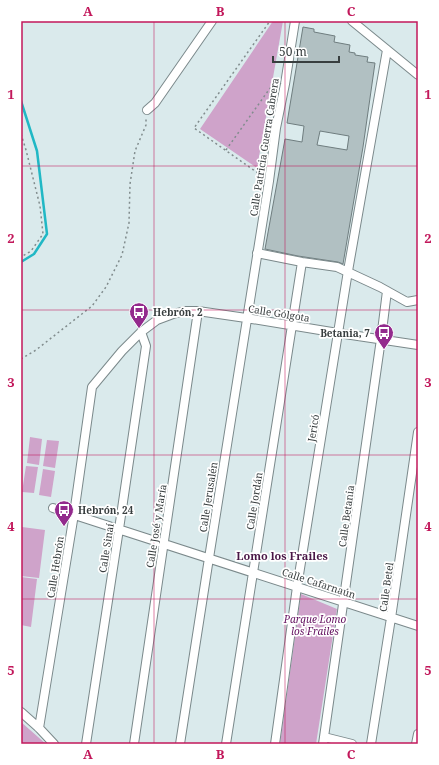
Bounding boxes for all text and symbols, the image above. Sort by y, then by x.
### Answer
text: A [83,2,93,20]
text: B [216,2,225,20]
text: C [347,2,356,20]
scale bar [273,38,339,64]
text: 50 m [279,43,307,60]
street label: Calle Patricia Guerra Cabrera [246,77,282,217]
text: 1 [7,85,15,103]
text: 1 [424,85,432,103]
text: 2 [7,229,15,247]
text: 2 [424,229,432,247]
bus stop icon: Hebrón, 2 [128,301,150,329]
street label: Calle Gólgota [247,301,311,325]
place label: Hebrón, 2 [153,305,203,319]
bus stop icon: Betania, 7 [373,322,395,350]
place label: Betania, 7 [320,326,370,340]
text: 3 [7,373,15,391]
text: 3 [424,373,432,391]
street label: Jericó [304,413,322,444]
street label: Calle Jerusalén [196,460,221,533]
street label: Calle Jordán [243,471,266,531]
street label: Calle José y María [142,483,170,569]
street label: Calle Betania [335,484,357,548]
bus stop icon: Hebrón, 24 [53,499,75,527]
place label: Hebrón, 24 [78,503,134,517]
text: 4 [7,517,15,535]
text: 4 [424,517,432,535]
street label: Calle Sinaí [95,522,117,574]
street label: Calle Hebrón [43,535,67,599]
district label: Lomo los Frailes [236,548,328,563]
street label: Calle Betel [376,561,396,613]
street label: Calle Cafarnaún [280,565,358,602]
park label: Parque Lomo los Frailes [283,612,346,638]
text: 5 [7,661,15,679]
text: 5 [424,661,432,679]
text: A [83,745,93,763]
text: B [216,745,225,763]
text: C [347,745,356,763]

